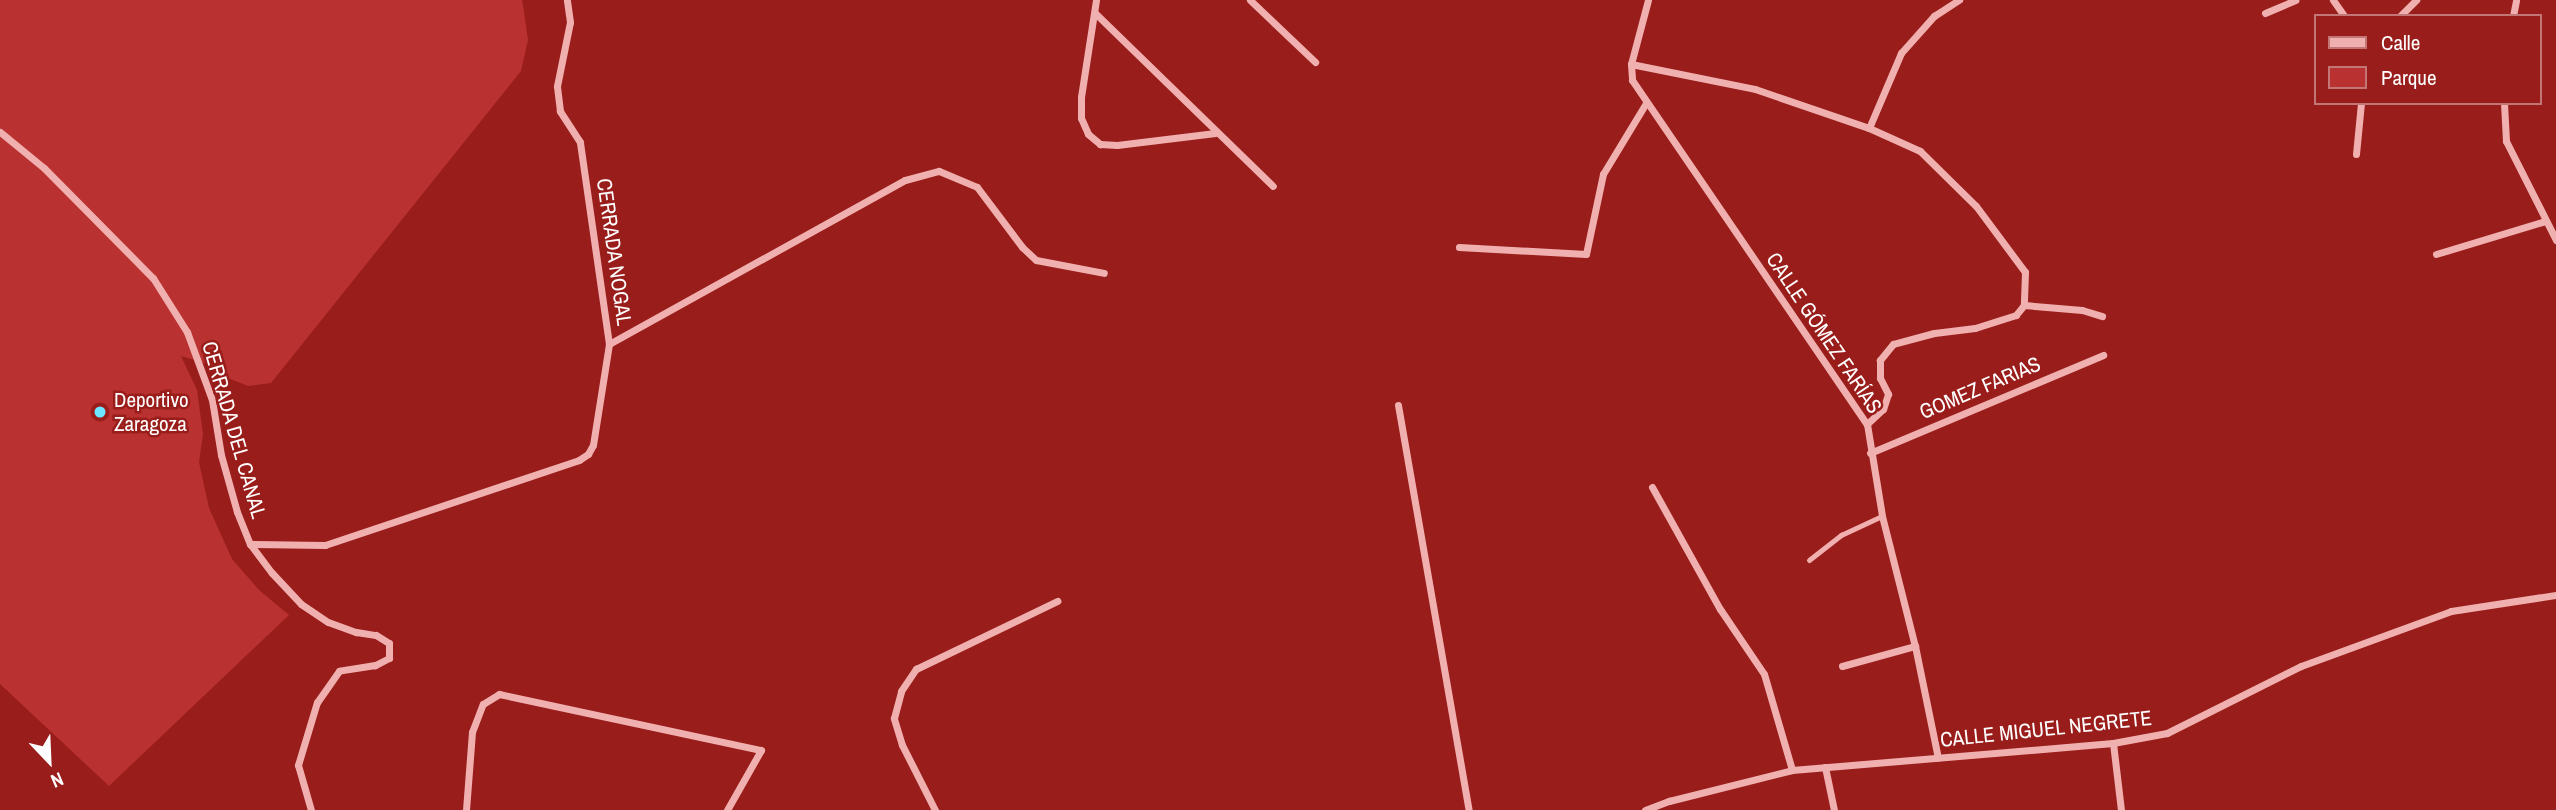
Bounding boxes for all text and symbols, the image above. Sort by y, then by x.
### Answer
legend [2314,14,2542,105]
text: Calle [2381,28,2420,57]
text: Parque [2381,63,2437,92]
street label: CERRADA NOGAL [591,176,637,328]
street label: CALLE GÓMEZ FARÍAS [1761,248,1887,418]
street label: CERRADA DEL CANAL [196,338,272,522]
street label: GOMEZ FARIAS [1916,351,2044,425]
place label: Deportivo Zaragoza [114,387,189,437]
marker: Deportivo Zaragoza [92,404,108,420]
street label: CALLE MIGUEL NEGRETE [1939,705,2153,753]
north arrow [14,726,84,796]
text: N [47,766,67,794]

